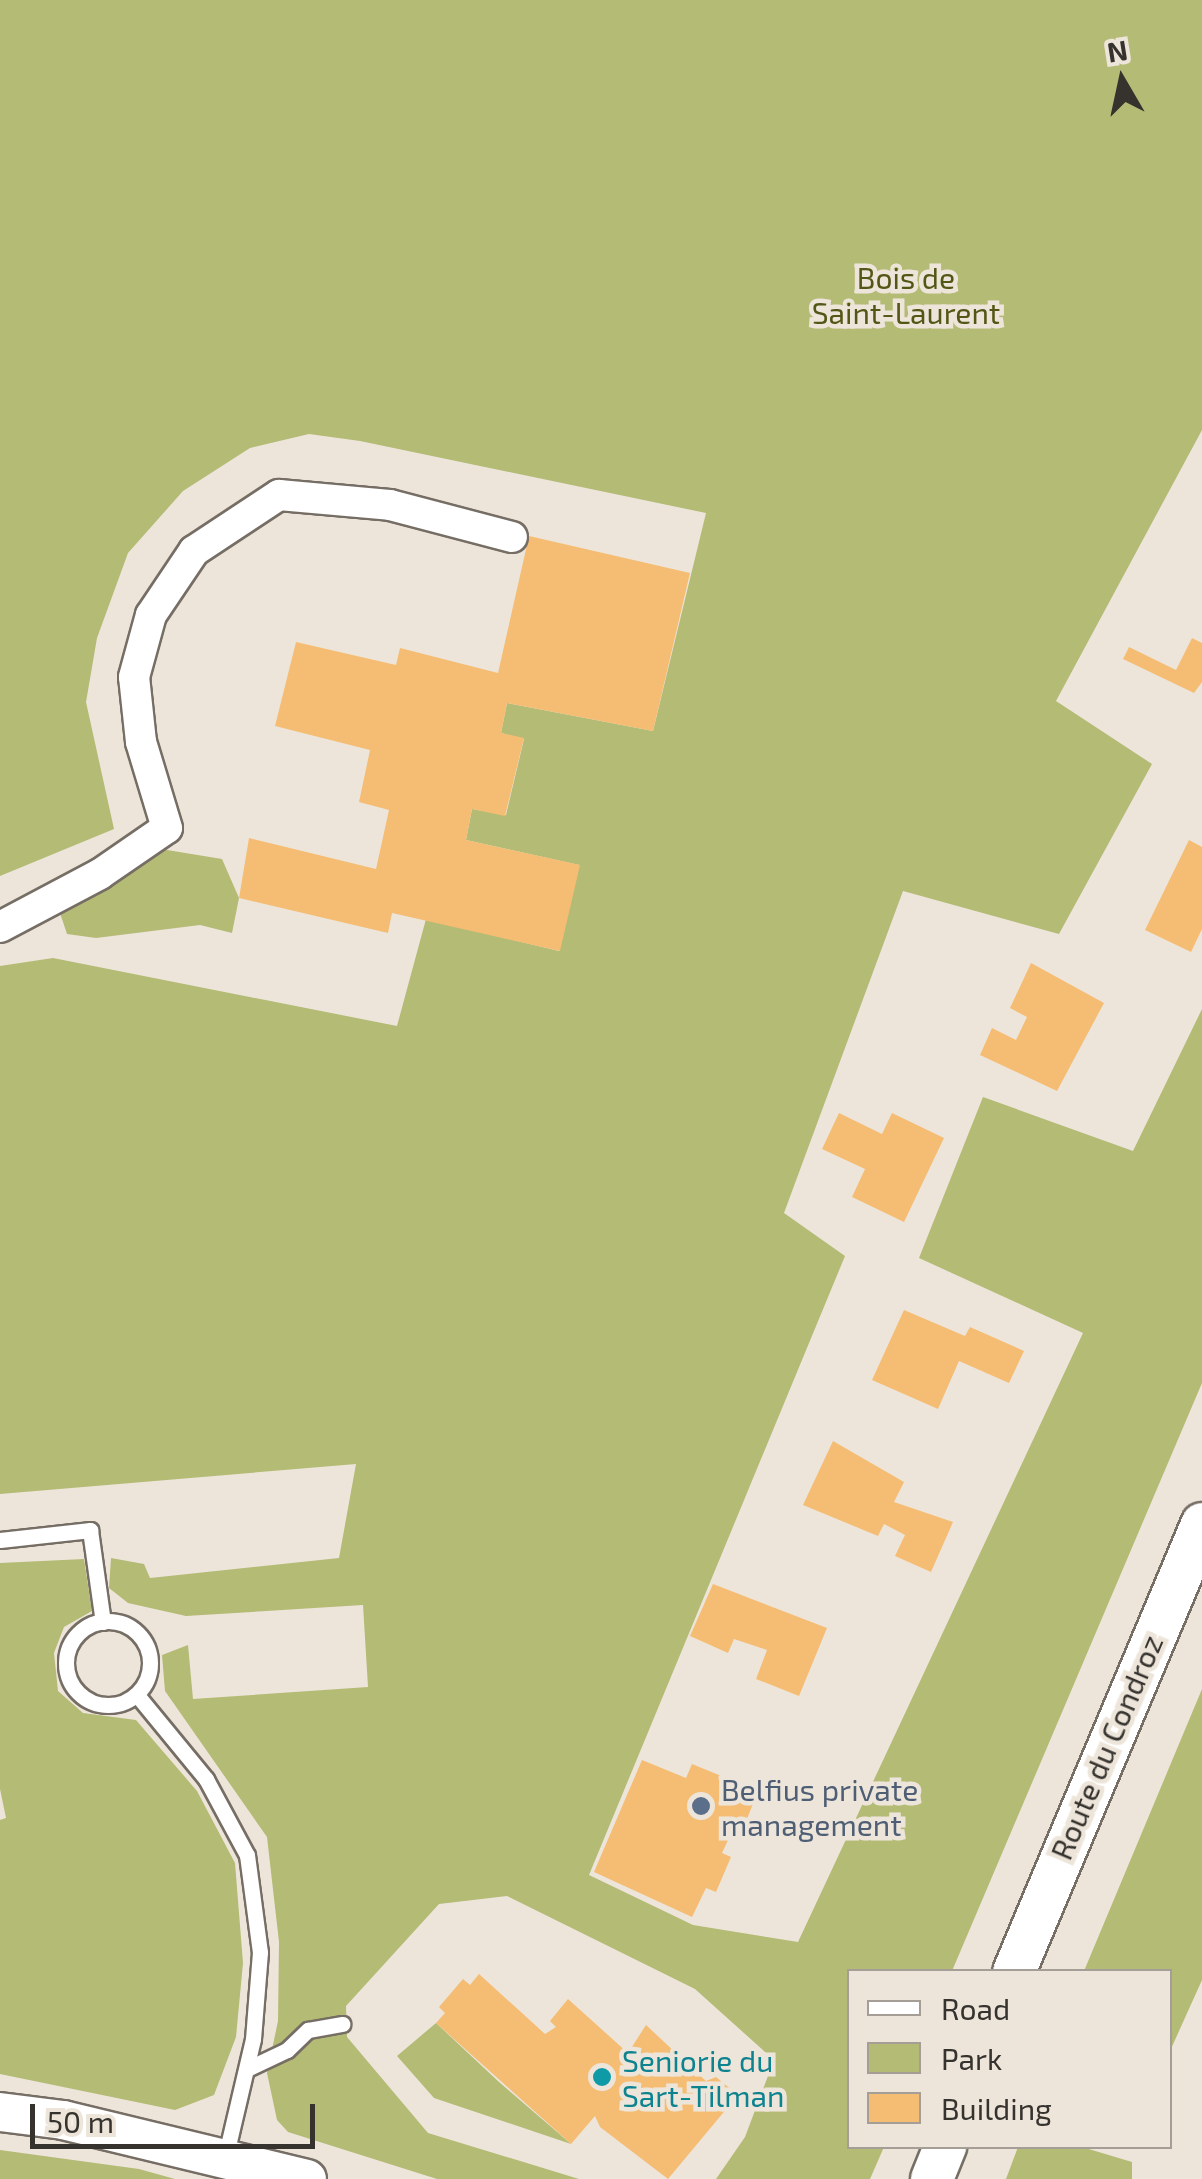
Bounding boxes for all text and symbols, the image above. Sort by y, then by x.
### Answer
north arrow [1072,30,1172,130]
text: N [1105,32,1130,69]
park label: Bois de Saint-Laurent [812,259,1000,330]
street label: Route du Condroz [1042,1629,1170,1865]
place label: Belfius private management [721,1771,918,1842]
marker: Belfius private management [690,1795,712,1817]
legend [847,1969,1172,2149]
text: Road [941,1990,1010,2026]
text: Park [941,2040,1002,2076]
place label: Seniorie du Sart-Tilman [622,2042,784,2112]
marker: Seniorie du Sart-Tilman [591,2066,613,2088]
scale bar [35,2084,320,2146]
text: Building [941,2090,1052,2126]
text: 50 m [47,2103,114,2139]

